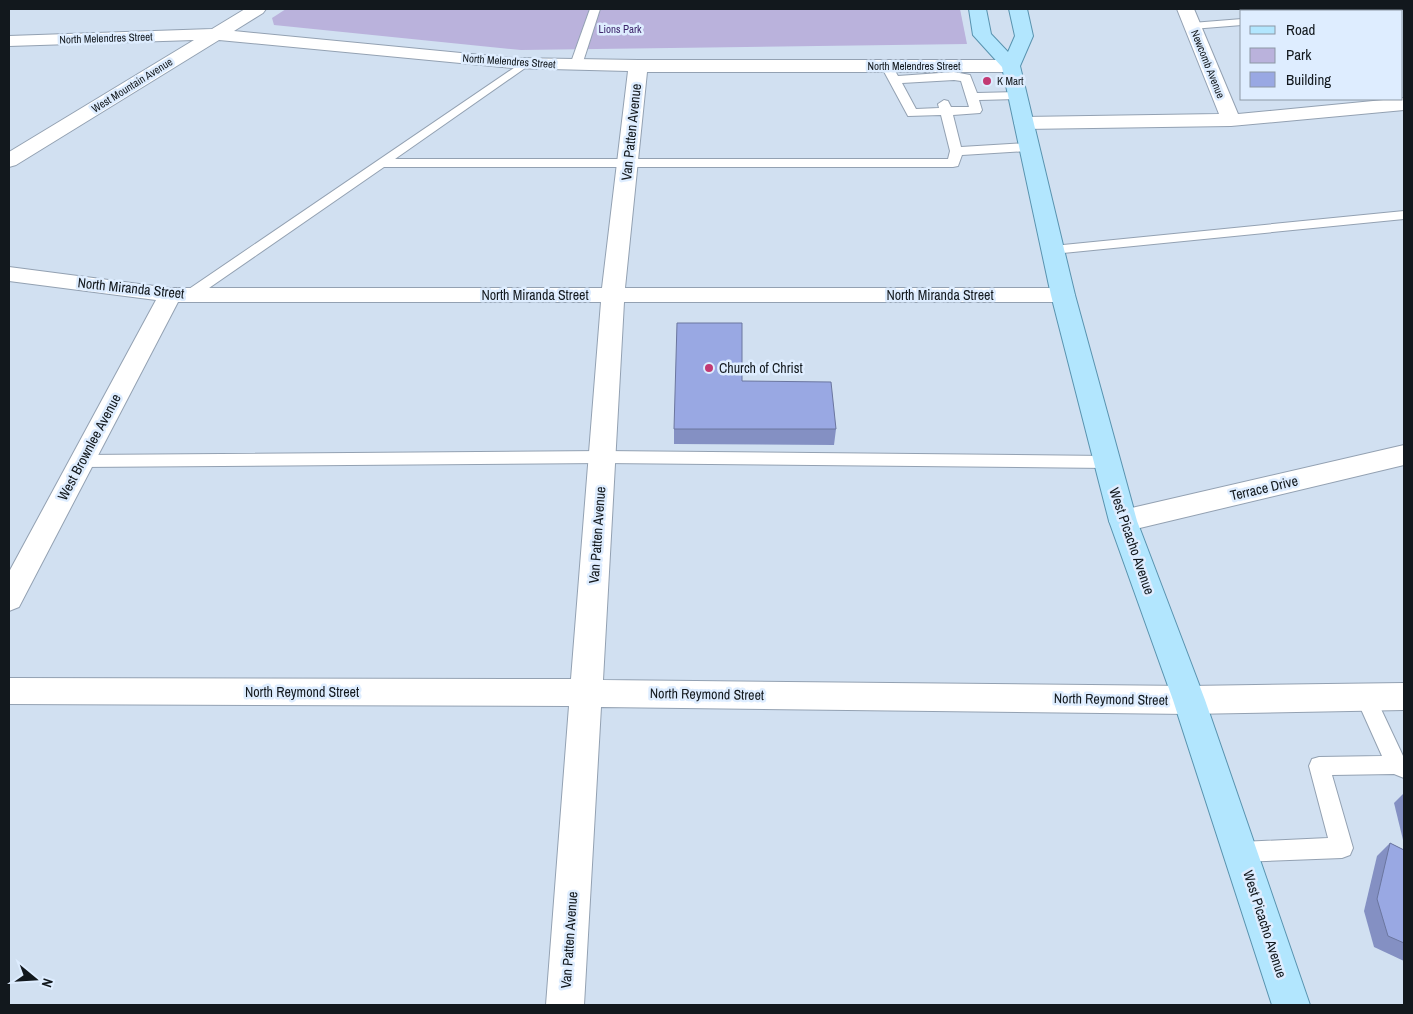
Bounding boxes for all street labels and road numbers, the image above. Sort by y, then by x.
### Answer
street label: Newcomb Avenue [1188,28,1228,100]
street label: North Melendres Street [59,29,153,47]
street label: North Melendres Street [462,51,556,71]
street label: West Mountain Avenue [89,54,175,116]
street label: North Melendres Street [867,59,961,73]
street label: Van Patten Avenue [617,83,645,181]
street label: North Miranda Street [77,273,185,303]
street label: North Miranda Street [481,286,589,304]
street label: North Miranda Street [886,286,994,304]
street label: West Brownlee Avenue [53,391,125,503]
street label: Terrace Drive [1228,471,1300,505]
street label: West Picacho Avenue [1105,485,1159,597]
street label: Van Patten Avenue [585,486,609,584]
street label: North Reymond Street [245,683,359,701]
street label: North Reymond Street [650,684,764,704]
street label: North Reymond Street [1054,689,1168,709]
street label: West Picacho Avenue [1239,868,1291,980]
street label: Van Patten Avenue [557,891,581,989]

